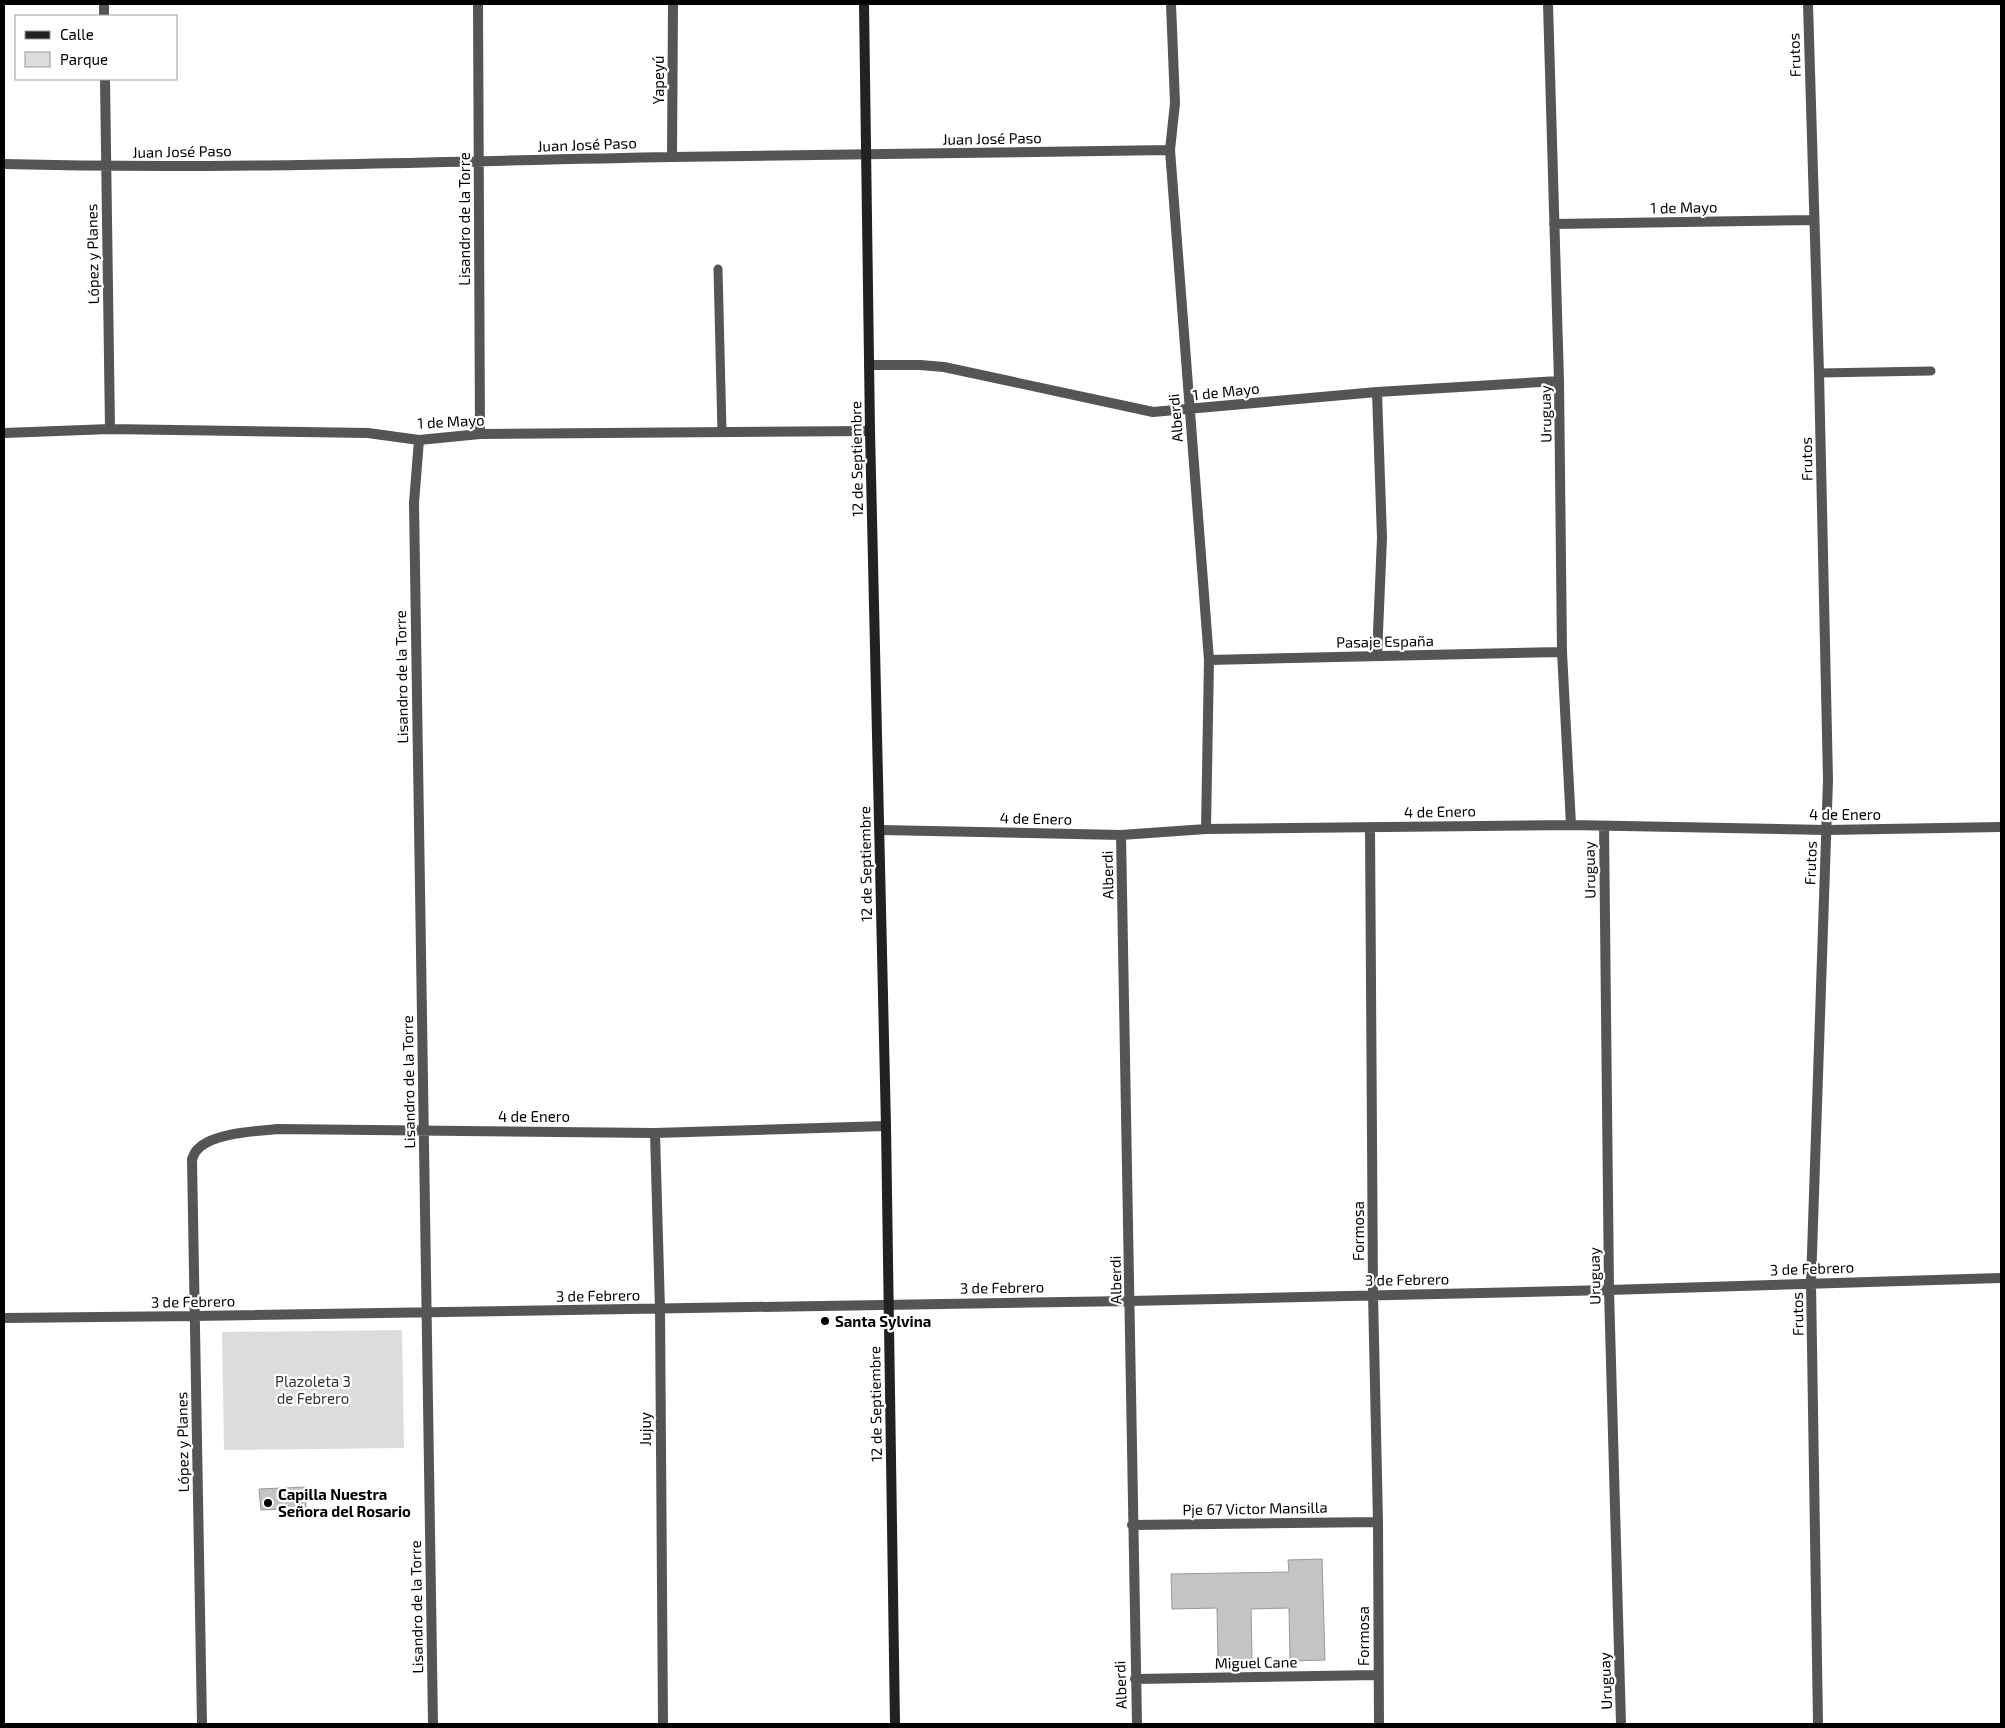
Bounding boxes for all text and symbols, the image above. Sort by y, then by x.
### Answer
legend [15,15,178,80]
text: Calle [60,25,94,43]
street label: Frutos [1784,33,1804,77]
text: Parque [60,50,108,68]
street label: Yapeyú [649,55,667,105]
street label: Juan José Paso [942,128,1042,148]
street label: Juan José Paso [537,133,637,155]
street label: Juan José Paso [132,141,232,161]
street label: Lisandro de la Torre [455,152,473,286]
street label: 1 de Mayo [1650,197,1718,217]
street label: López y Planes [82,204,102,304]
street label: 1 de Mayo [1192,379,1260,403]
street label: Uruguay [1535,385,1555,443]
street label: Alberdi [1164,393,1186,443]
street label: 12 de Septiembre [846,401,866,517]
street label: 1 de Mayo [417,410,485,432]
street label: Frutos [1797,437,1815,481]
street label: Lisandro de la Torre [391,610,411,744]
street label: Pasaje España [1336,631,1434,652]
street label: 4 de Enero [1404,801,1476,821]
street label: 4 de Enero [1809,805,1881,823]
street label: 12 de Septiembre [855,806,875,922]
street label: 4 de Enero [1000,808,1072,828]
street label: Uruguay [1579,841,1599,899]
street label: Frutos [1800,841,1820,885]
street label: Alberdi [1098,851,1116,899]
street label: Lisandro de la Torre [398,1015,418,1149]
street label: 4 de Enero [498,1107,570,1125]
street label: Formosa [1349,1201,1367,1261]
street label: Uruguay [1584,1247,1604,1305]
street label: Alberdi [1106,1256,1124,1304]
street label: 3 de Febrero [1770,1258,1854,1278]
street label: 3 de Febrero [1365,1269,1449,1289]
street label: 3 de Febrero [960,1277,1044,1297]
street label: 3 de Febrero [556,1285,640,1305]
street label: 3 de Febrero [151,1291,235,1311]
street label: Frutos [1788,1292,1806,1336]
place label: Santa Sylvina [835,1312,931,1331]
marker: Santa Sylvina [819,1315,831,1327]
street label: 12 de Septiembre [865,1346,885,1462]
park label: Plazoleta 3 de Febrero [275,1372,351,1407]
street label: López y Planes [172,1392,192,1492]
street label: Jujuy [636,1412,655,1446]
place label: Capilla Nuestra Señora del Rosario [278,1485,411,1520]
marker: Capilla Nuestra Señora del Rosario [262,1497,274,1509]
street label: Pje 67 Victor Mansilla [1182,1498,1328,1519]
street label: Lisandro de la Torre [406,1540,426,1674]
street label: Formosa [1354,1606,1372,1666]
street label: Miguel Cane [1214,1652,1298,1672]
street label: Uruguay [1595,1652,1615,1710]
street label: Alberdi [1110,1660,1130,1710]

